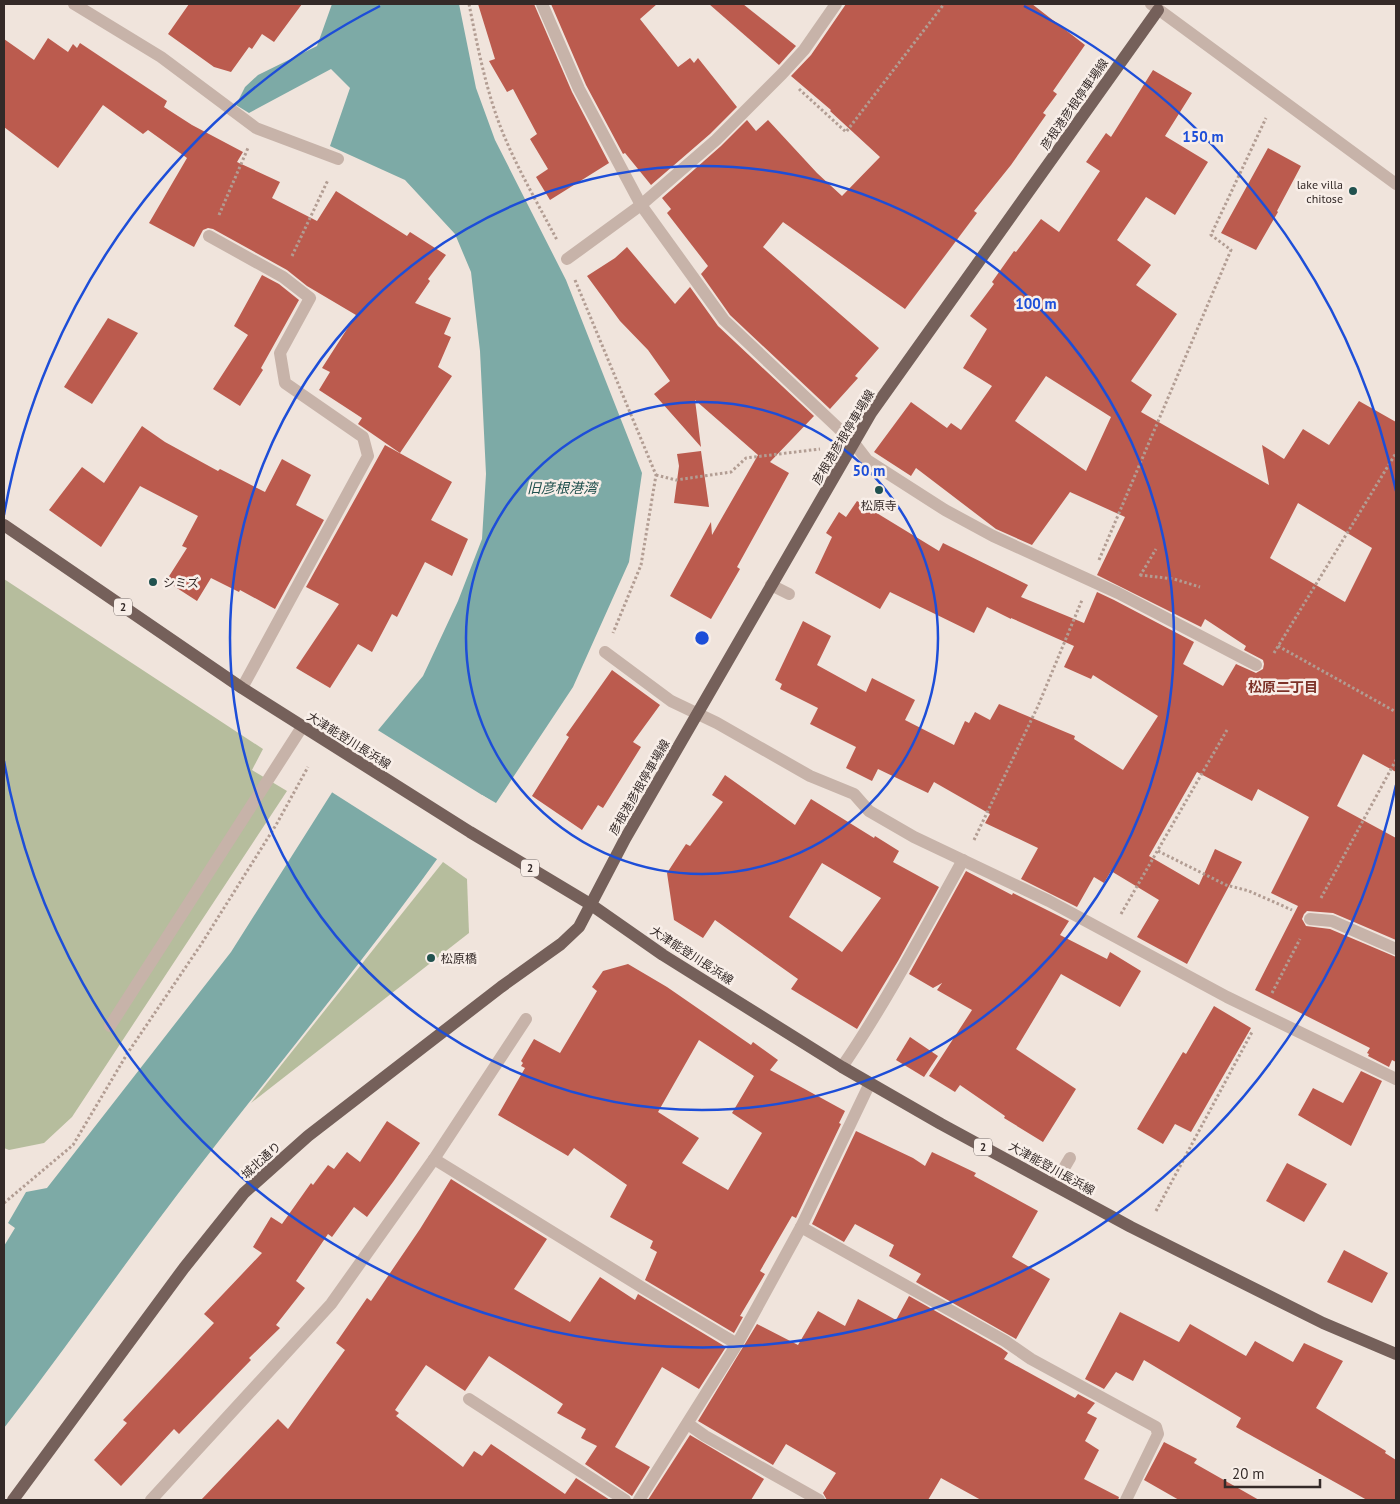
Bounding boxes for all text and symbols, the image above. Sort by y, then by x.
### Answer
street label: 彦根港彦根停車場線 [1037,55,1111,153]
text: 150 m [1182,127,1224,146]
place label: lake villa chitose [1297,177,1343,206]
marker: lake villa chitose [1347,185,1359,197]
text: 100 m [1015,294,1057,313]
street label: 彦根港彦根停車場線 [809,387,877,487]
text: 50 m [853,461,885,480]
water label: 旧彦根港湾 [527,479,599,497]
marker: 松原寺 [873,484,885,496]
place label: 松原寺 [861,498,897,513]
place label: シミズ [163,575,199,590]
marker: シミズ [147,576,159,588]
road number: 2 [114,598,132,616]
centre of rings [693,629,711,647]
district label: 松原二丁目 [1248,678,1318,696]
street label: 大津能登川長浜線 [304,708,394,772]
street label: 彦根港彦根停車場線 [606,736,672,838]
road number: 2 [521,860,539,876]
street label: 大津能登川長浜線 [648,923,736,987]
place label: 松原橋 [441,951,477,966]
marker: 松原橋 [425,952,437,964]
street label: 城北通り [238,1138,284,1182]
road number: 2 [974,1138,992,1156]
street label: 大津能登川長浜線 [1006,1138,1098,1198]
scale bar [1225,1456,1320,1488]
text: 20 m [1232,1464,1265,1483]

